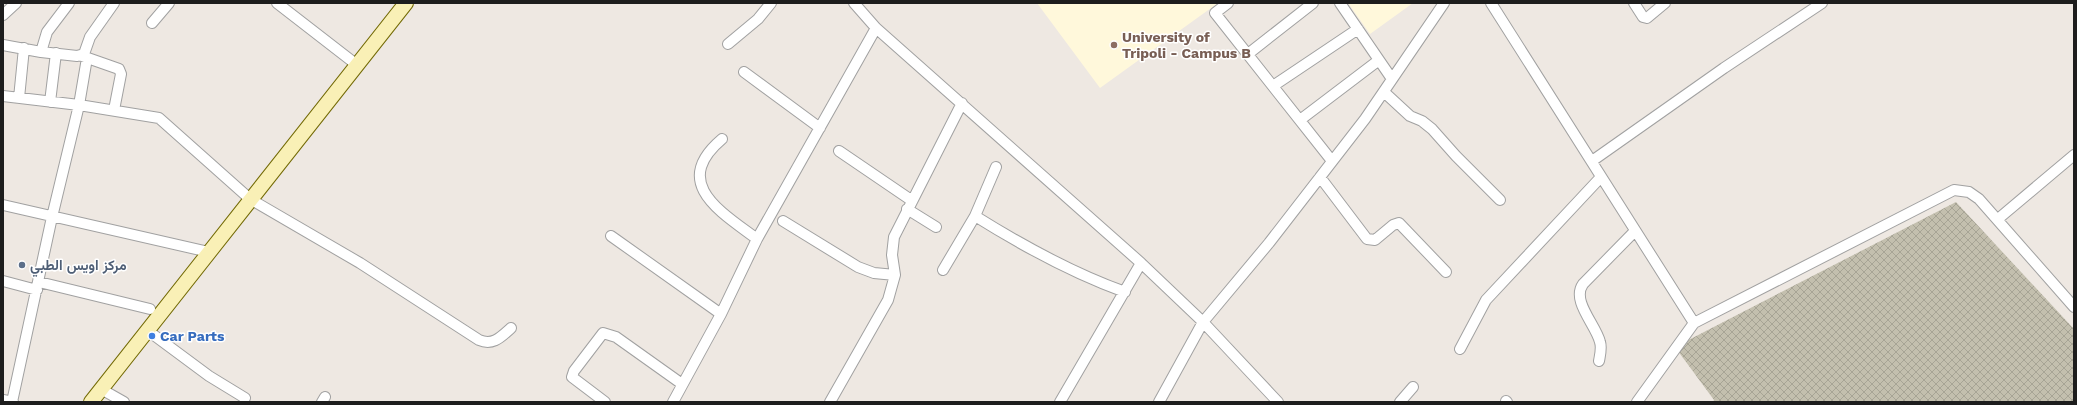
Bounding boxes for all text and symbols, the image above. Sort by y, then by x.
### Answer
place label: University of Tripoli - Campus B [1122,29,1251,61]
marker: University of Tripoli - Campus B [1109,40,1119,50]
place label: مركز اويس الطبي [30,257,127,277]
marker: مركز اويس الطبي [17,260,27,270]
place label: Car Parts [160,328,225,344]
marker: Car Parts [147,331,157,341]

